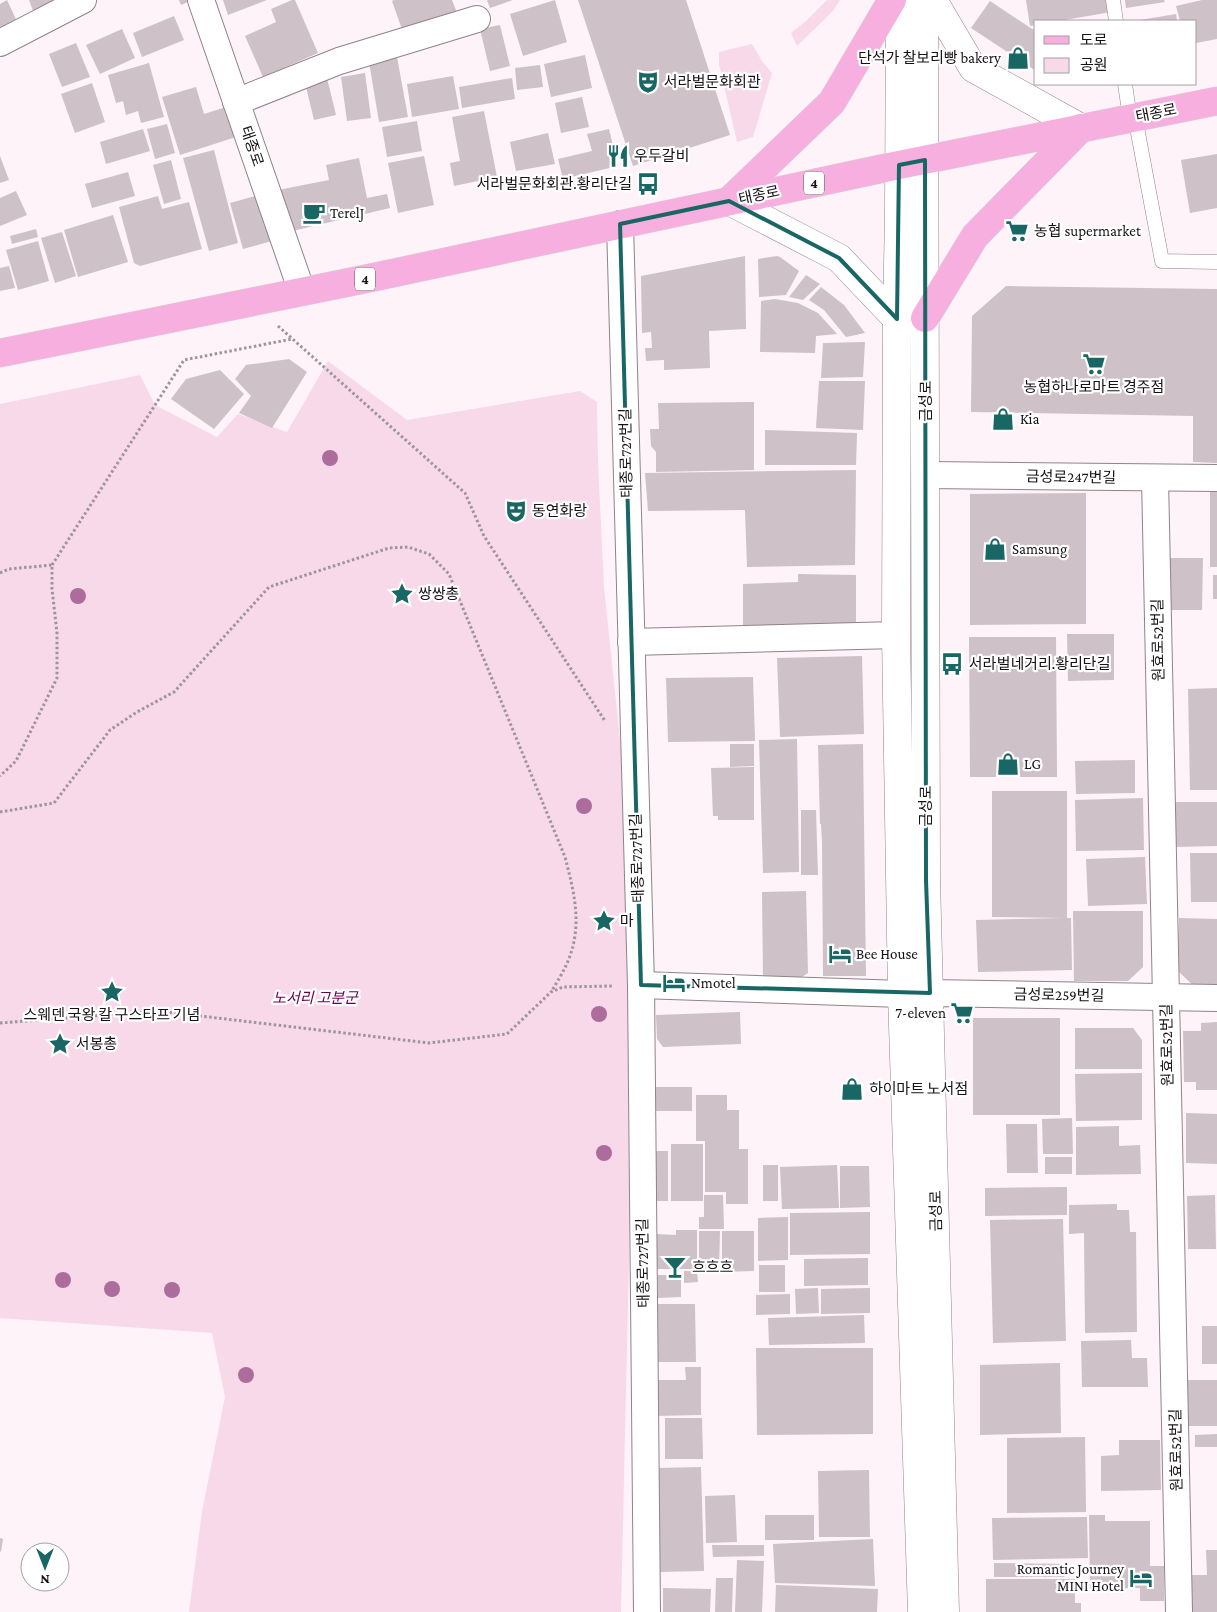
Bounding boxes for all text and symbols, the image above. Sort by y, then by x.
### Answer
legend [1034,20,1197,85]
text: 도로 [1080,32,1108,48]
shop icon: 단석가 찰보리빵 bakery [1005,45,1031,71]
place label: 단석가 찰보리빵 bakery [858,50,1001,67]
text: 공원 [1080,57,1108,73]
theatre icon: 서라벌문화회관 [635,69,661,95]
place label: 서라벌문화회관 [664,74,761,90]
street label: 태종로 [1134,101,1178,125]
street label: 태종로 [238,124,266,168]
restaurant icon: 우두갈비 [605,143,631,169]
place label: 우두갈비 [634,148,689,164]
bus stop icon: 서라벌문화회관.황리단길 [635,171,661,197]
road number: 4 [804,172,824,194]
place label: 서라벌문화회관.황리단길 [477,176,632,192]
street label: 태종로 [737,183,781,207]
cafe icon: TerelJ [301,200,327,226]
place label: TerelJ [330,205,364,222]
supermarket icon: 농협 supermarket [1004,218,1030,244]
place label: 농협 supermarket [1034,223,1142,240]
road number: 4 [355,268,375,290]
supermarket icon: 농협하나로마트 경주점 [1081,351,1107,377]
place label: 농협하나로마트 경주점 [1024,379,1164,395]
street label: 금성로 [918,380,934,422]
shop icon: Kia [990,406,1016,432]
street label: 태종로727번길 [617,408,635,498]
place label: Kia [1020,411,1040,427]
street label: 금성로247번길 [1026,468,1116,486]
theatre icon: 동연화랑 [503,498,529,524]
place label: 동연화랑 [532,503,587,519]
shop icon: Samsung [982,536,1008,562]
place label: Samsung [1012,541,1067,558]
place icon: 쌍쌍총 [389,581,415,607]
place label: 쌍쌍총 [418,586,459,602]
street label: 원효로52번길 [1149,598,1167,682]
bus stop icon: 서라벌네거리.황리단길 [939,651,965,677]
place label: 서라벌네거리.황리단길 [969,656,1110,672]
shop icon: LG [995,751,1021,777]
place label: LG [1024,756,1041,772]
street label: 금성로 [918,785,934,827]
street label: 태종로727번길 [627,813,647,903]
place icon: 마 [591,908,617,934]
place label: 마 [620,913,634,929]
hotel icon: Bee House [827,941,853,967]
place label: Bee House [856,946,918,962]
hotel icon: Nmotel [661,970,687,996]
place label: Nmotel [691,975,736,991]
place icon: 스웨덴 국왕 칼 구스타프 기념 [99,979,125,1005]
street label: 금성로259번길 [1014,986,1104,1004]
park label: 노서리 고분군 [272,990,359,1006]
supermarket icon: 7-eleven [949,1000,975,1026]
street label: 원효로52번길 [1158,1003,1176,1087]
place label: 7-eleven [895,1005,946,1021]
place label: 스웨덴 국왕 칼 구스타프 기념 [24,1007,200,1023]
place icon: 서봉총 [47,1031,73,1057]
place label: 서봉총 [76,1036,117,1052]
shop icon: 하이마트 노서점 [839,1076,865,1102]
place label: 하이마트 노서점 [869,1081,968,1097]
street label: 금성로 [928,1190,944,1232]
street label: 태종로727번길 [634,1218,652,1308]
bar icon: 흐흐흐 [662,1254,688,1280]
place label: 흐흐흐 [692,1259,734,1275]
street label: 원효로52번길 [1167,1408,1185,1492]
north arrow [20,1542,70,1592]
place label: Romantic Journey MINI Hotel [1017,1561,1124,1594]
hotel icon: Romantic Journey MINI Hotel [1128,1565,1154,1591]
text: N [40,1572,50,1588]

